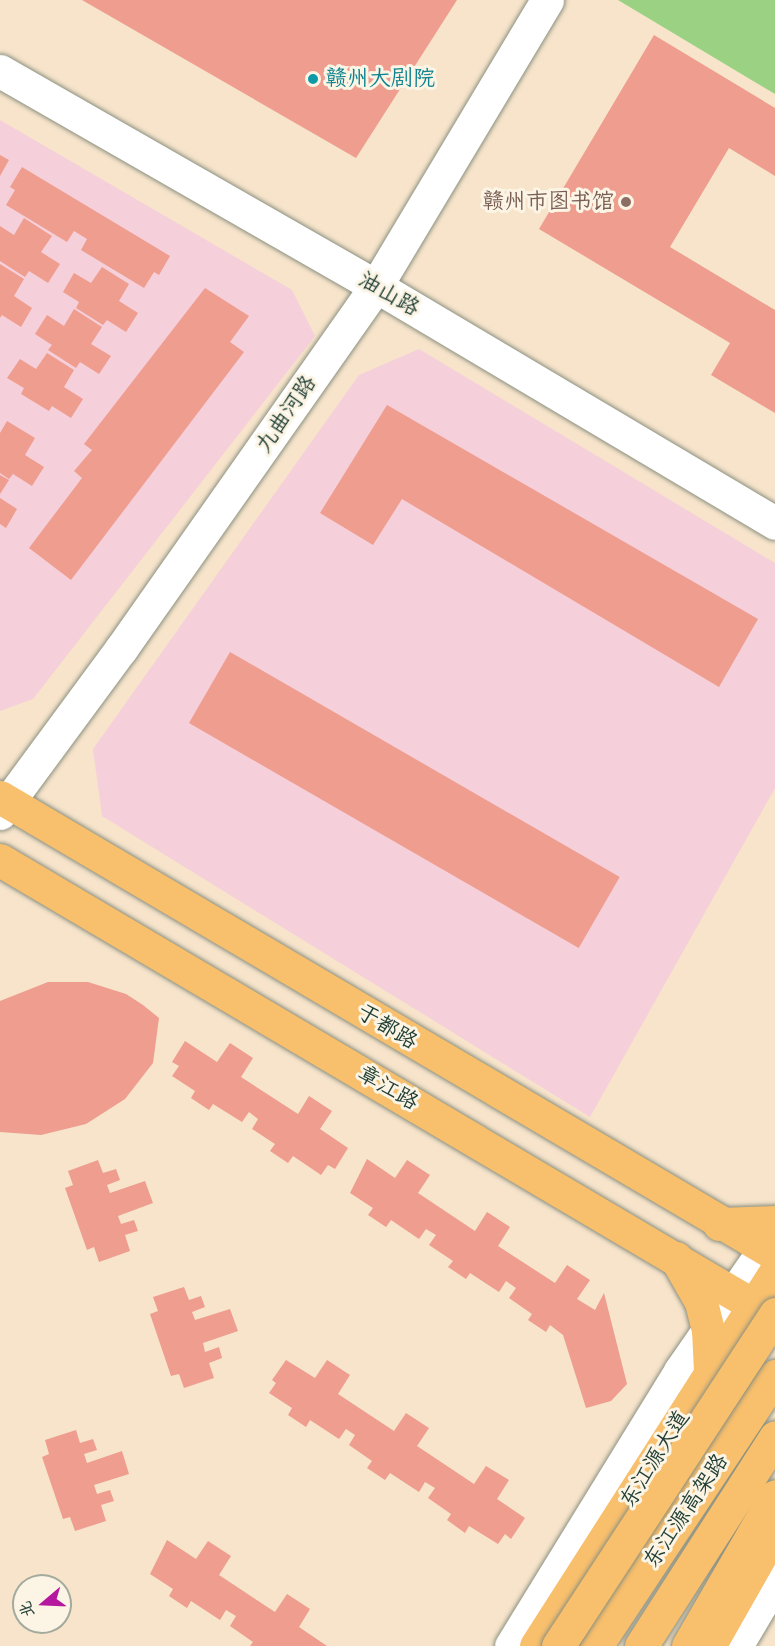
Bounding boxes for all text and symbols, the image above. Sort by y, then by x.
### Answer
place label: 赣州大剧院 [325,66,435,92]
marker: 赣州大剧院 [306,72,320,86]
place label: 赣州市图书馆 [482,189,614,215]
marker: 赣州市图书馆 [619,195,633,209]
street label: 油山路 [354,266,424,322]
street label: 九曲河路 [250,370,322,458]
street label: 于都路 [352,999,422,1055]
street label: 章江路 [353,1060,423,1116]
street label: 东江源大道 [615,1405,695,1513]
street label: 东江源高架路 [638,1449,734,1573]
north arrow [12,1574,72,1634]
text: 北 [16,1599,38,1620]

